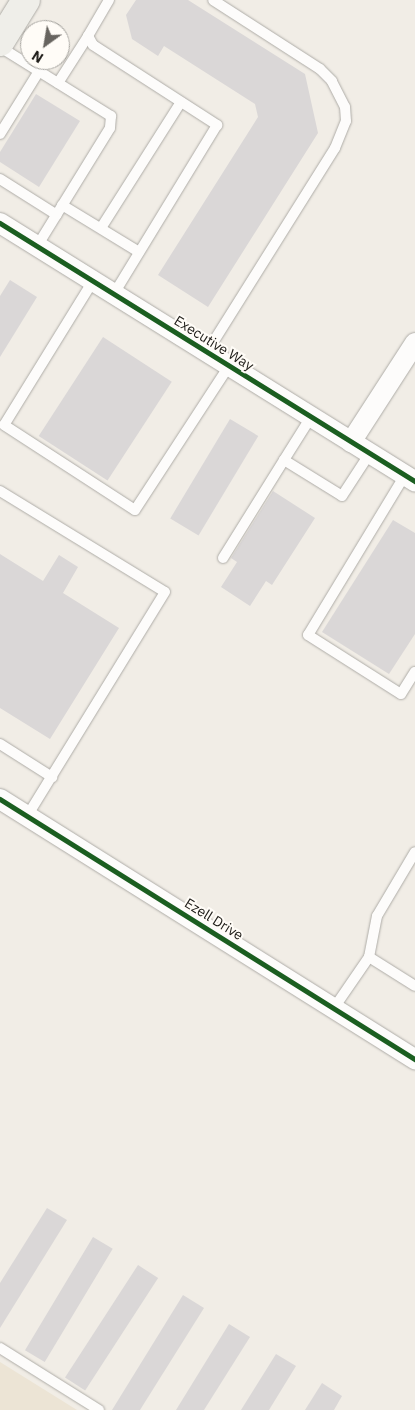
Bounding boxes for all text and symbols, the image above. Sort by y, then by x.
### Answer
north arrow [20,20,70,70]
text: N [29,47,47,67]
street label: Executive Way [171,312,257,374]
street label: Ezell Drive [182,895,246,943]

